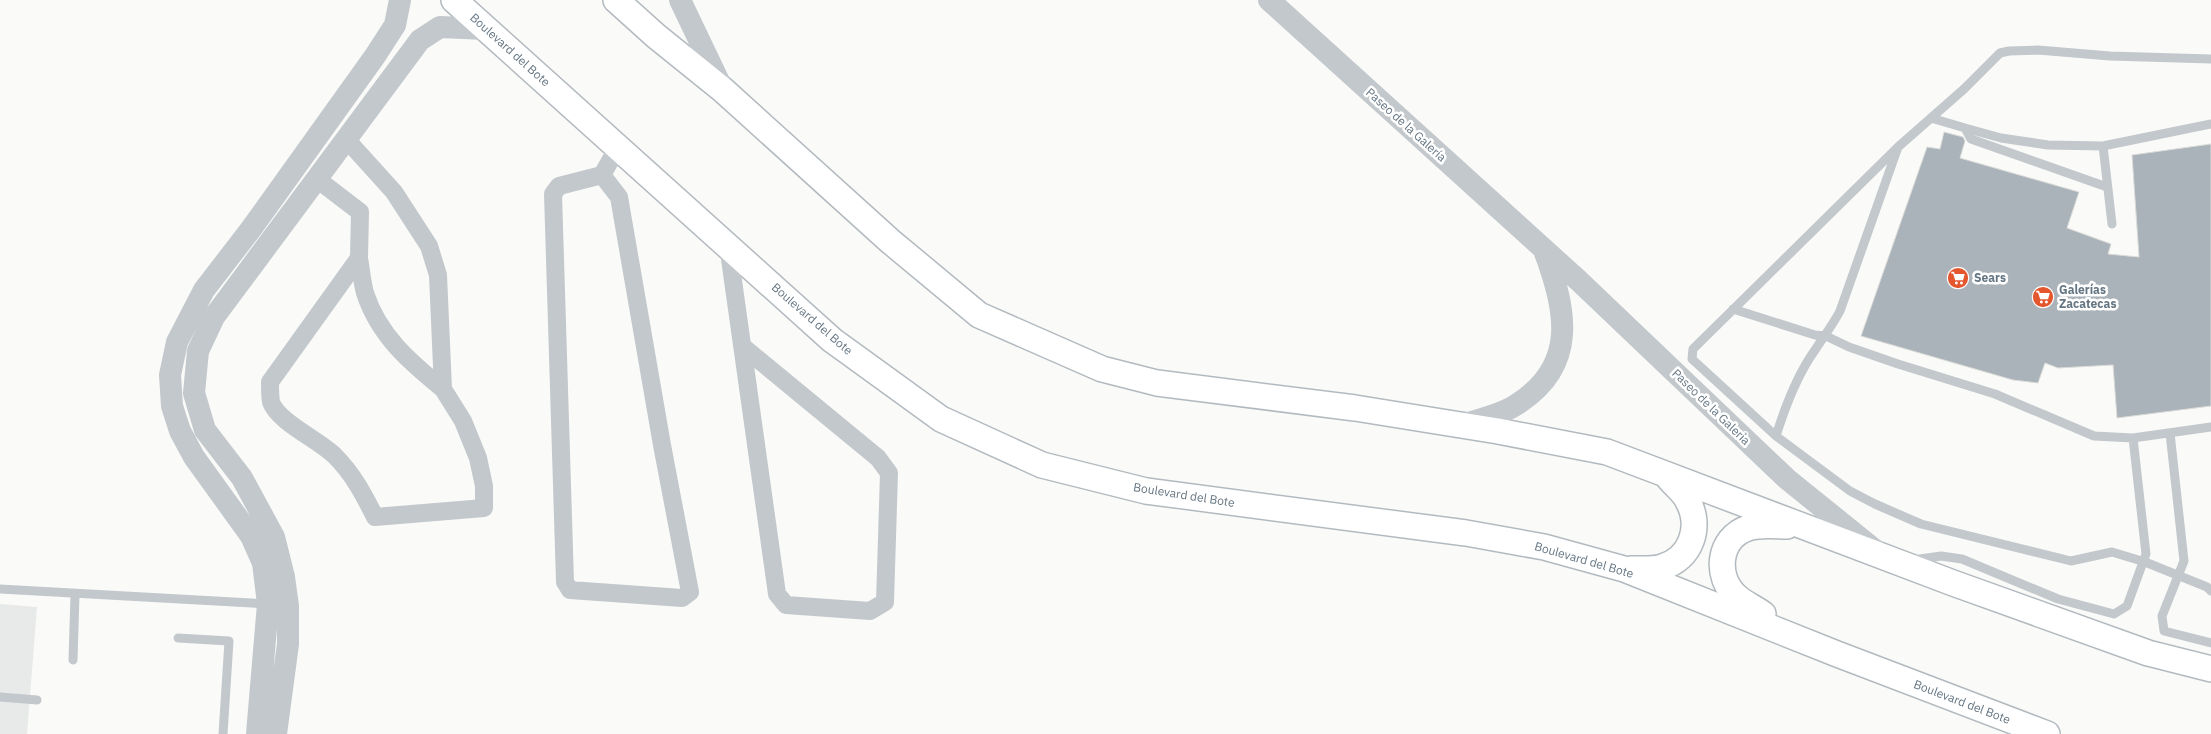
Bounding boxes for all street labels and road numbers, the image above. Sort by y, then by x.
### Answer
street label: Boulevard del Bote [467,10,554,90]
street label: Paseo de la Galería [1363,85,1450,165]
street label: Boulevard del Bote [769,279,856,358]
street label: Paseo de la Galeria [1669,366,1754,448]
street label: Boulevard del Bote [1132,479,1236,510]
street label: Boulevard del Bote [1533,538,1636,581]
street label: Boulevard del Bote [1912,676,2013,727]

